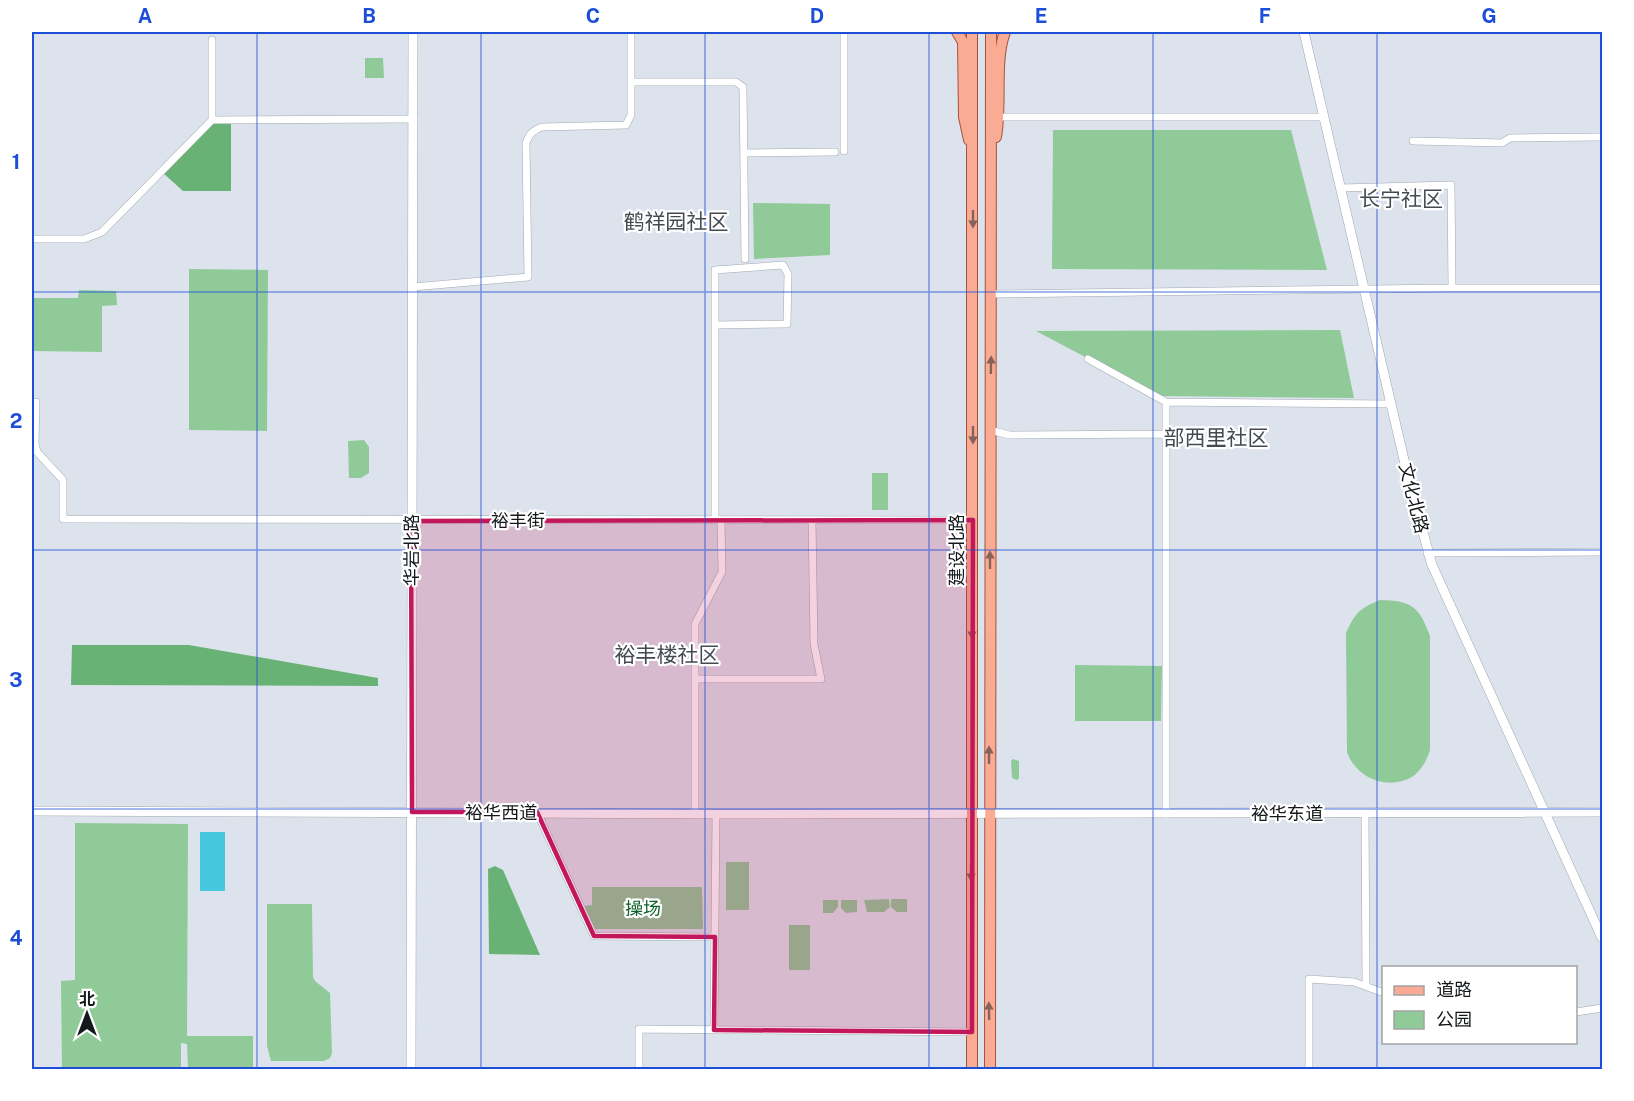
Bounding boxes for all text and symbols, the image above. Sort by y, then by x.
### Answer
text: A [138,4,152,28]
text: B [362,4,376,28]
text: C [586,4,600,28]
text: D [810,4,824,28]
text: E [1035,4,1047,28]
text: F [1259,4,1271,28]
text: G [1481,4,1497,28]
text: 1 [12,150,20,174]
district label: 长宁社区 [1359,186,1443,211]
district label: 鹤祥园社区 [624,209,729,234]
one-way arrow [968,210,978,229]
one-way arrow [986,355,996,374]
text: 2 [10,409,22,433]
district label: 部西里社区 [1164,425,1269,450]
one-way arrow [968,426,978,445]
street label: 文化北路 [1395,461,1433,535]
street label: 裕丰街 [491,510,545,531]
street label: 华岩北路 [401,514,422,586]
street label: 建设北路 [946,514,967,586]
one-way arrow [985,550,995,569]
one-way arrow [967,621,977,640]
district label: 裕丰楼社区 [615,642,720,667]
text: 3 [9,668,23,692]
one-way arrow [984,745,994,764]
street label: 裕华西道 [465,802,537,823]
street label: 裕华东道 [1251,803,1323,824]
one-way arrow [966,862,976,881]
park label: 操场 [625,898,661,919]
text: 4 [9,926,23,950]
legend [1382,966,1577,1044]
text: 道路 [1436,979,1472,1000]
north arrow [57,984,117,1044]
text: 北 [79,990,95,1009]
one-way arrow [984,1002,994,1021]
text: 公园 [1436,1009,1472,1030]

